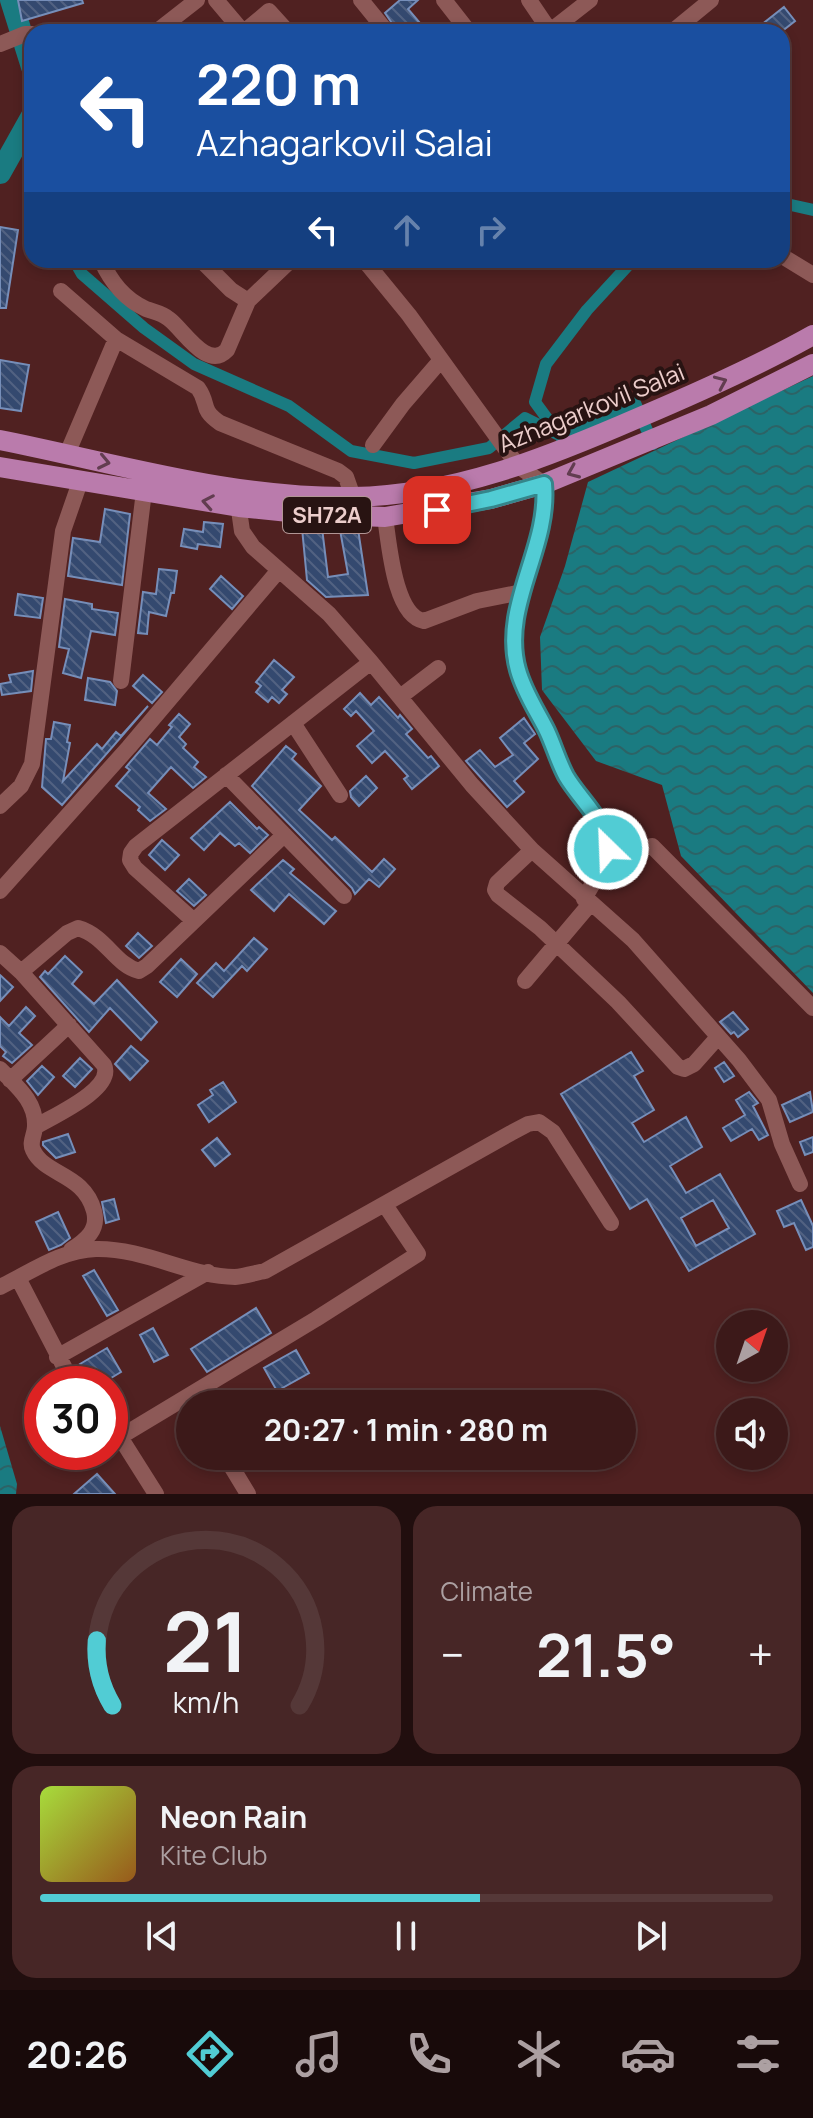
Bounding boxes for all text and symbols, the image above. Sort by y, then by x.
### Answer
text: 220 m [196,45,361,122]
icon: left [64,56,168,160]
text: Azhagarkovil Salai [196,118,493,167]
icon: left [301,208,345,252]
icon: ahead [385,208,429,252]
icon: right [469,208,513,252]
street label: Azhagarkovil Salai [493,355,689,459]
one-way arrow [713,375,727,391]
one-way arrow [96,453,110,470]
one-way arrow [567,463,581,479]
pin [403,476,471,544]
icon: arrive [415,488,459,532]
one-way arrow [201,494,215,511]
road number: SH72A [283,497,371,533]
position arrow [566,807,650,891]
north arrow [716,1310,788,1382]
map controls [716,1310,788,1470]
speed limit sign: 30 [24,1366,128,1470]
button: sound [716,1398,788,1470]
text: 20:27 · 1 min · 280 m [264,1409,548,1450]
text: Climate [441,1573,533,1609]
text: 21 [163,1583,249,1697]
text: 21.5° [536,1613,676,1695]
text: − [441,1624,464,1684]
text: + [748,1624,773,1684]
text: km/h [173,1683,239,1722]
text: Neon Rain [160,1796,307,1837]
text: Kite Club [160,1837,267,1873]
icon: previous [140,1914,184,1958]
icon: pause [384,1914,428,1958]
icon: next [629,1914,673,1958]
icon: directions [182,2026,238,2082]
icon: music [291,2026,347,2082]
icon: phone [401,2026,457,2082]
icon: climate [511,2026,567,2082]
icon: car [620,2026,676,2082]
icon: filters [730,2026,786,2082]
text: 20:26 [27,2030,128,2079]

